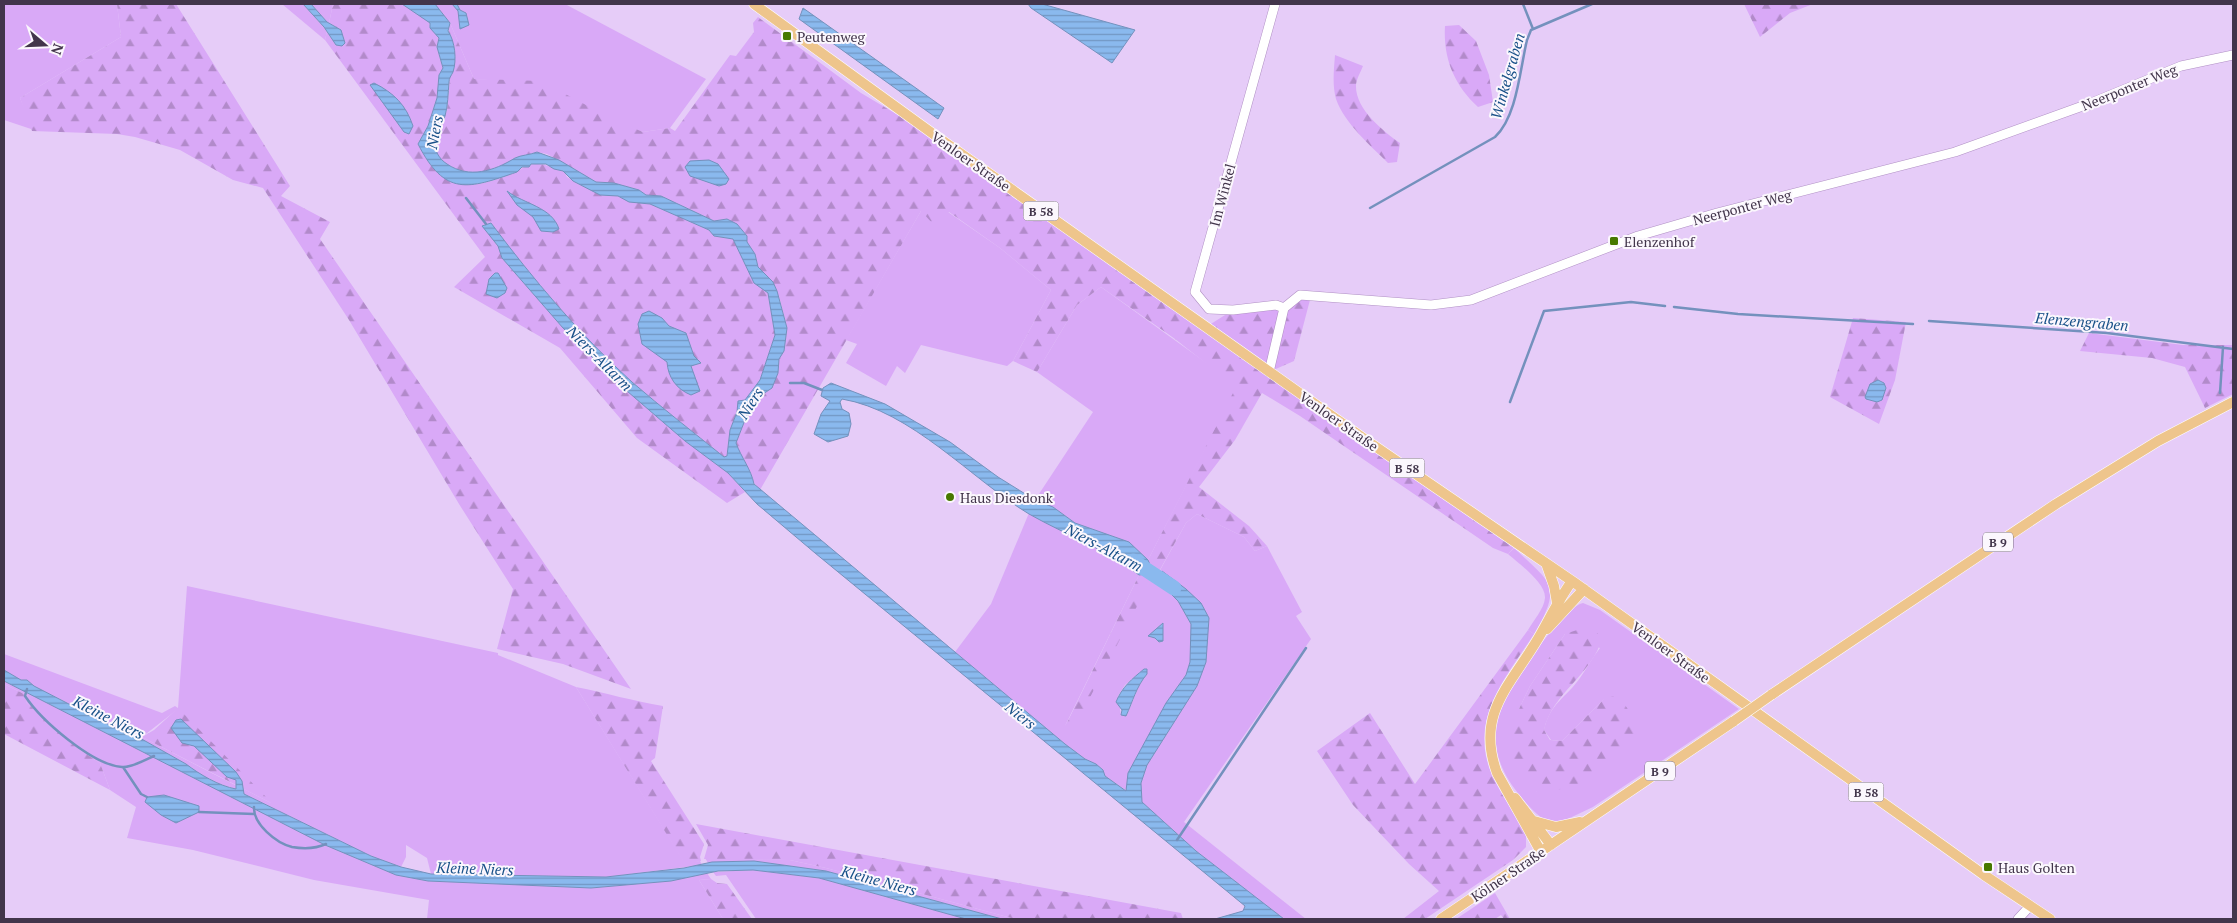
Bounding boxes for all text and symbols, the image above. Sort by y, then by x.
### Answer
north arrow [20,20,70,70]
place label: Peutenweg [797,27,866,46]
marker: Peutenweg [781,30,793,42]
water label: Winkelgraben [1485,31,1529,121]
text: N [47,41,68,58]
street label: Neerponter Weg [2078,59,2180,115]
water label: Niers [421,113,447,152]
street label: Venloer Straße [928,127,1014,195]
street label: Im Winkel [1204,161,1240,229]
street label: Neerponter Weg [1691,185,1794,229]
road number: B 58 [1024,202,1058,220]
place label: Elenzenhof [1624,232,1696,251]
marker: Elenzenhof [1608,235,1620,247]
water label: Elenzengraben [2034,307,2129,335]
water label: Niers-Altarm [562,320,637,395]
water label: Niers [732,383,767,424]
street label: Venloer Straße [1296,387,1382,455]
road number: B 58 [1390,458,1424,478]
place label: Haus Diesdonk [960,488,1054,507]
marker: Haus Diesdonk [944,491,956,503]
water label: Niers-Altarm [1061,518,1146,576]
road number: B 9 [1983,532,2013,552]
street label: Venloer Straße [1628,617,1714,687]
water label: Kleine Niers [69,690,148,743]
water label: Niers [1001,696,1040,733]
road number: B 9 [1645,761,1675,780]
road number: B 58 [1848,782,1884,802]
street label: Kölner Straße [1467,842,1549,906]
water label: Kleine Niers [435,857,514,879]
place label: Haus Golten [1998,858,2076,877]
water label: Kleine Niers [838,860,919,900]
marker: Haus Golten [1982,861,1994,873]

